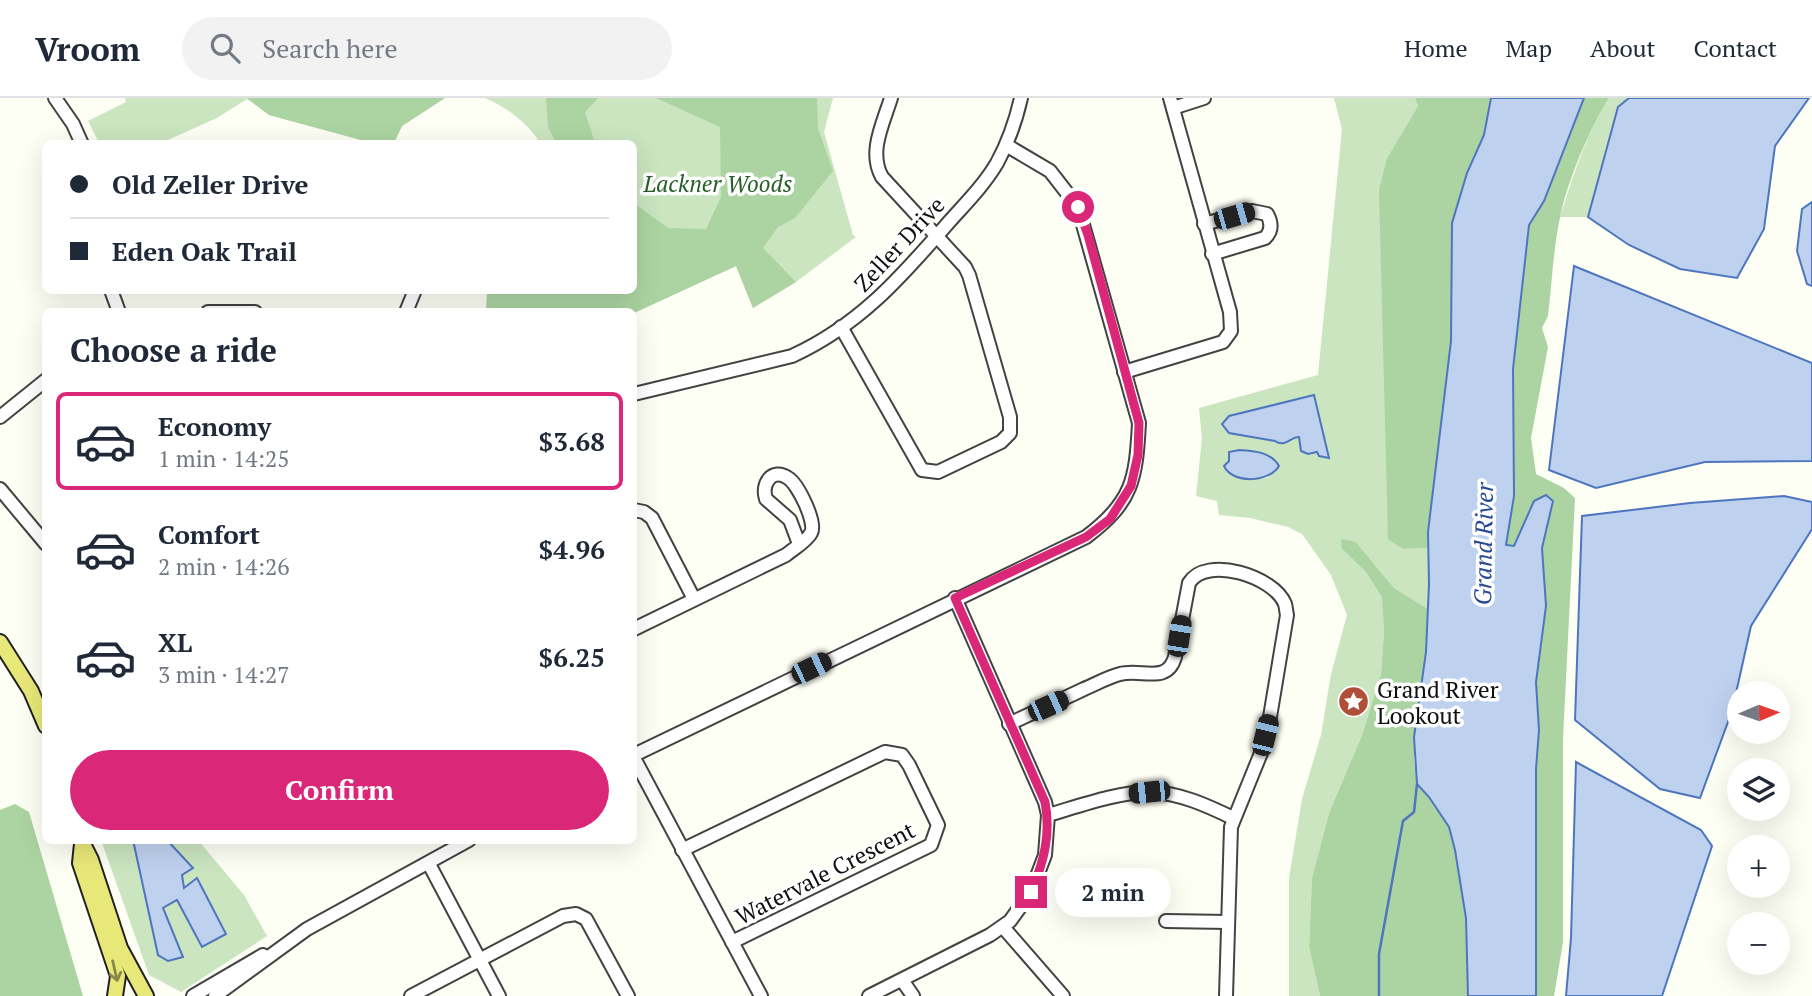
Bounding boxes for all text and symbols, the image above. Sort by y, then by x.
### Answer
search box [182,17,672,80]
text: Vroom [35,27,140,70]
icon: search [206,29,244,67]
text: Search here [262,31,397,65]
text: Home [1404,32,1468,64]
text: Map [1506,32,1552,64]
text: About [1590,32,1656,64]
text: Contact [1694,32,1777,64]
text: Old Zeller Drive [112,167,309,201]
park label: Lackner Woods [643,168,792,199]
street label: Zeller Drive [847,190,951,298]
route start [1062,191,1094,223]
car [1211,200,1258,232]
text: Eden Oak Trail [112,234,297,268]
text: Choose a ride [70,329,277,371]
text: Economy [158,409,271,443]
icon: car [74,410,137,473]
text: $3.68 [539,424,605,458]
text: 1 min · 14:25 [158,443,290,474]
water label: Grand River [1466,481,1500,606]
text: Comfort [158,517,260,551]
icon: car [74,518,137,581]
text: $4.96 [539,532,605,566]
text: 2 min · 14:26 [158,551,290,582]
car [1166,614,1193,658]
text: XL [158,625,192,659]
icon: car [74,626,137,689]
text: $6.25 [539,640,605,674]
car [788,649,835,687]
text: 3 min · 14:27 [158,659,290,690]
place label: Grand River Lookout [1377,674,1499,731]
north arrow [1727,681,1790,744]
map controls [1727,681,1790,975]
place icon: Grand River Lookout [1337,685,1371,719]
car [1025,688,1072,724]
car [1250,712,1281,758]
button: Confirm [70,750,609,830]
button: layers [1727,758,1790,821]
car [1128,779,1171,805]
street label: Watervale Crescent [730,814,920,932]
button: + [1727,835,1790,898]
callout: 2 min [1056,868,1171,916]
route end [1015,876,1047,908]
text: 2 min [1082,877,1144,908]
button: − [1727,912,1790,975]
one-way arrow [109,960,122,982]

